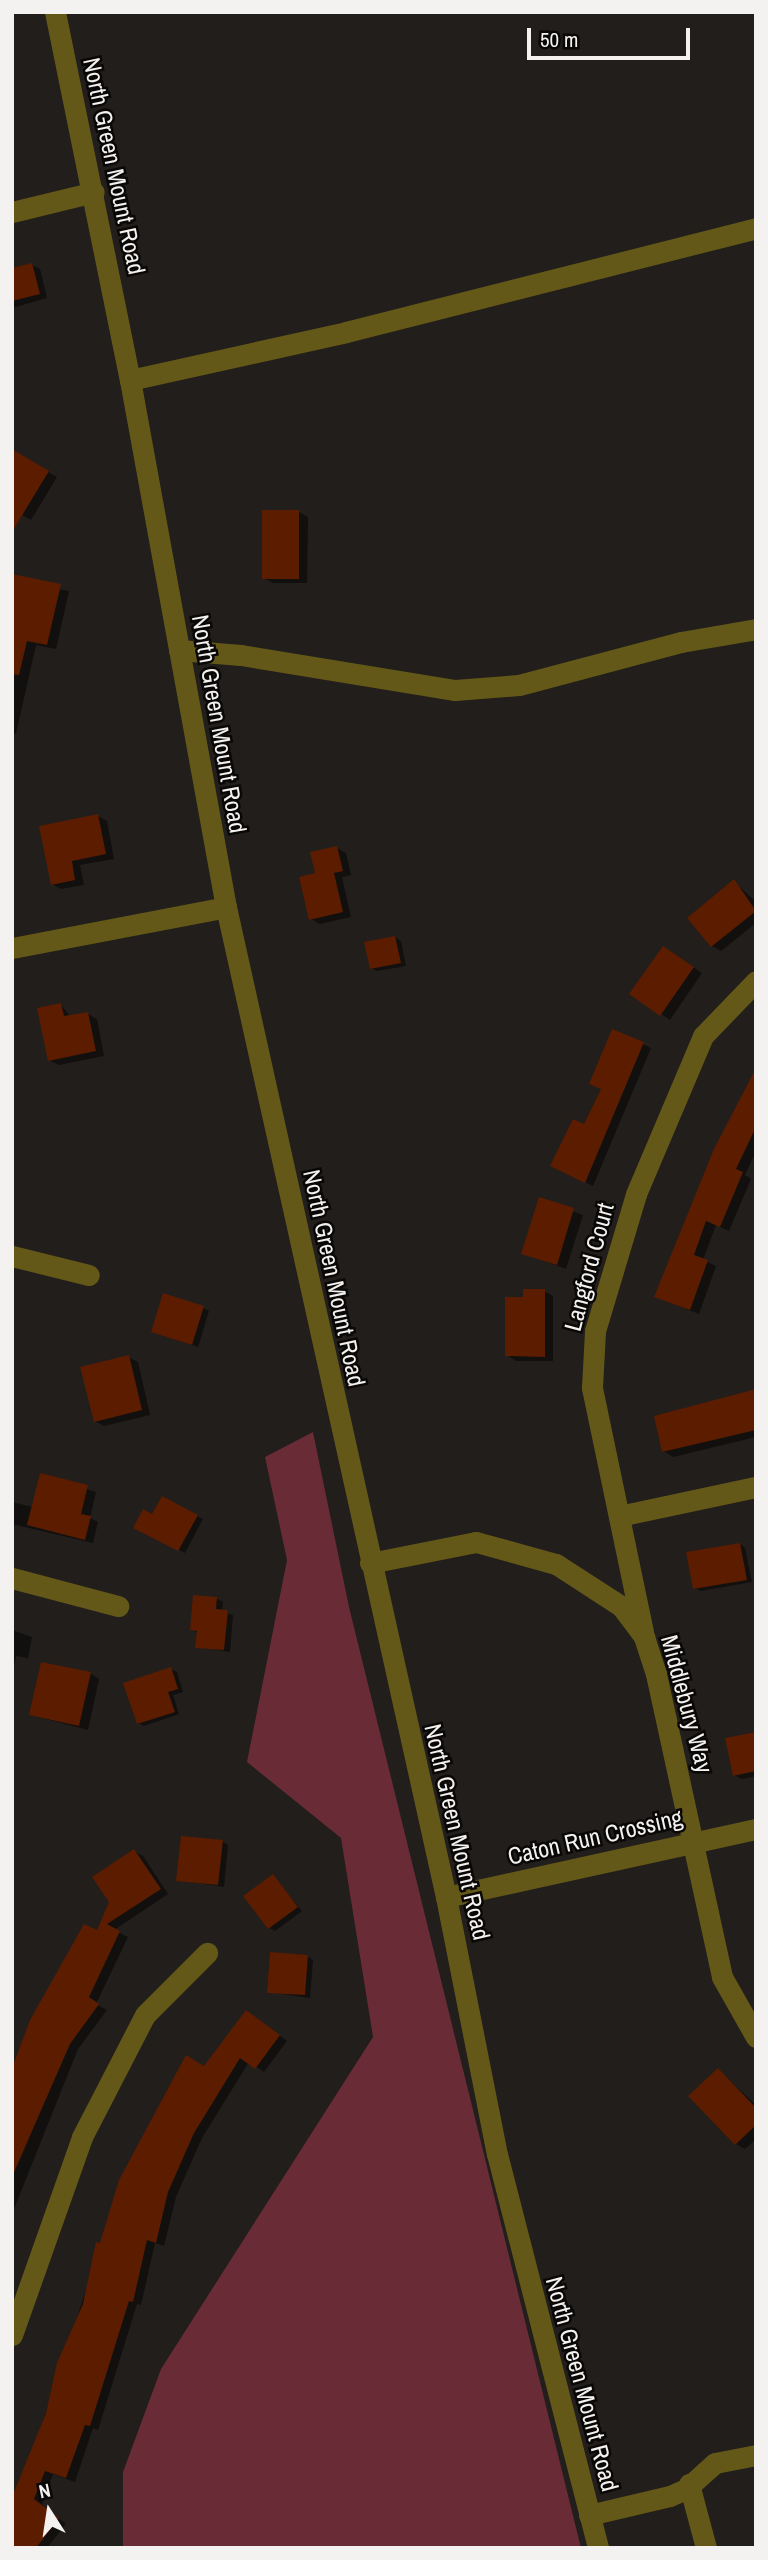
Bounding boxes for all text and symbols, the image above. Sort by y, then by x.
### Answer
scale bar [530,14,693,58]
text: 50 m [540,25,578,54]
street label: North Green Mount Road [77,55,151,277]
street label: North Green Mount Road [186,613,252,835]
street label: North Green Mount Road [297,1167,371,1389]
street label: Langford Court [558,1200,620,1334]
street label: Middlebury Way [655,1632,719,1776]
street label: North Green Mount Road [418,1721,496,1943]
street label: Caton Run Crossing [505,1803,685,1871]
street label: North Green Mount Road [539,2274,625,2494]
north arrow [14,2476,84,2546]
text: N [36,2477,53,2504]

